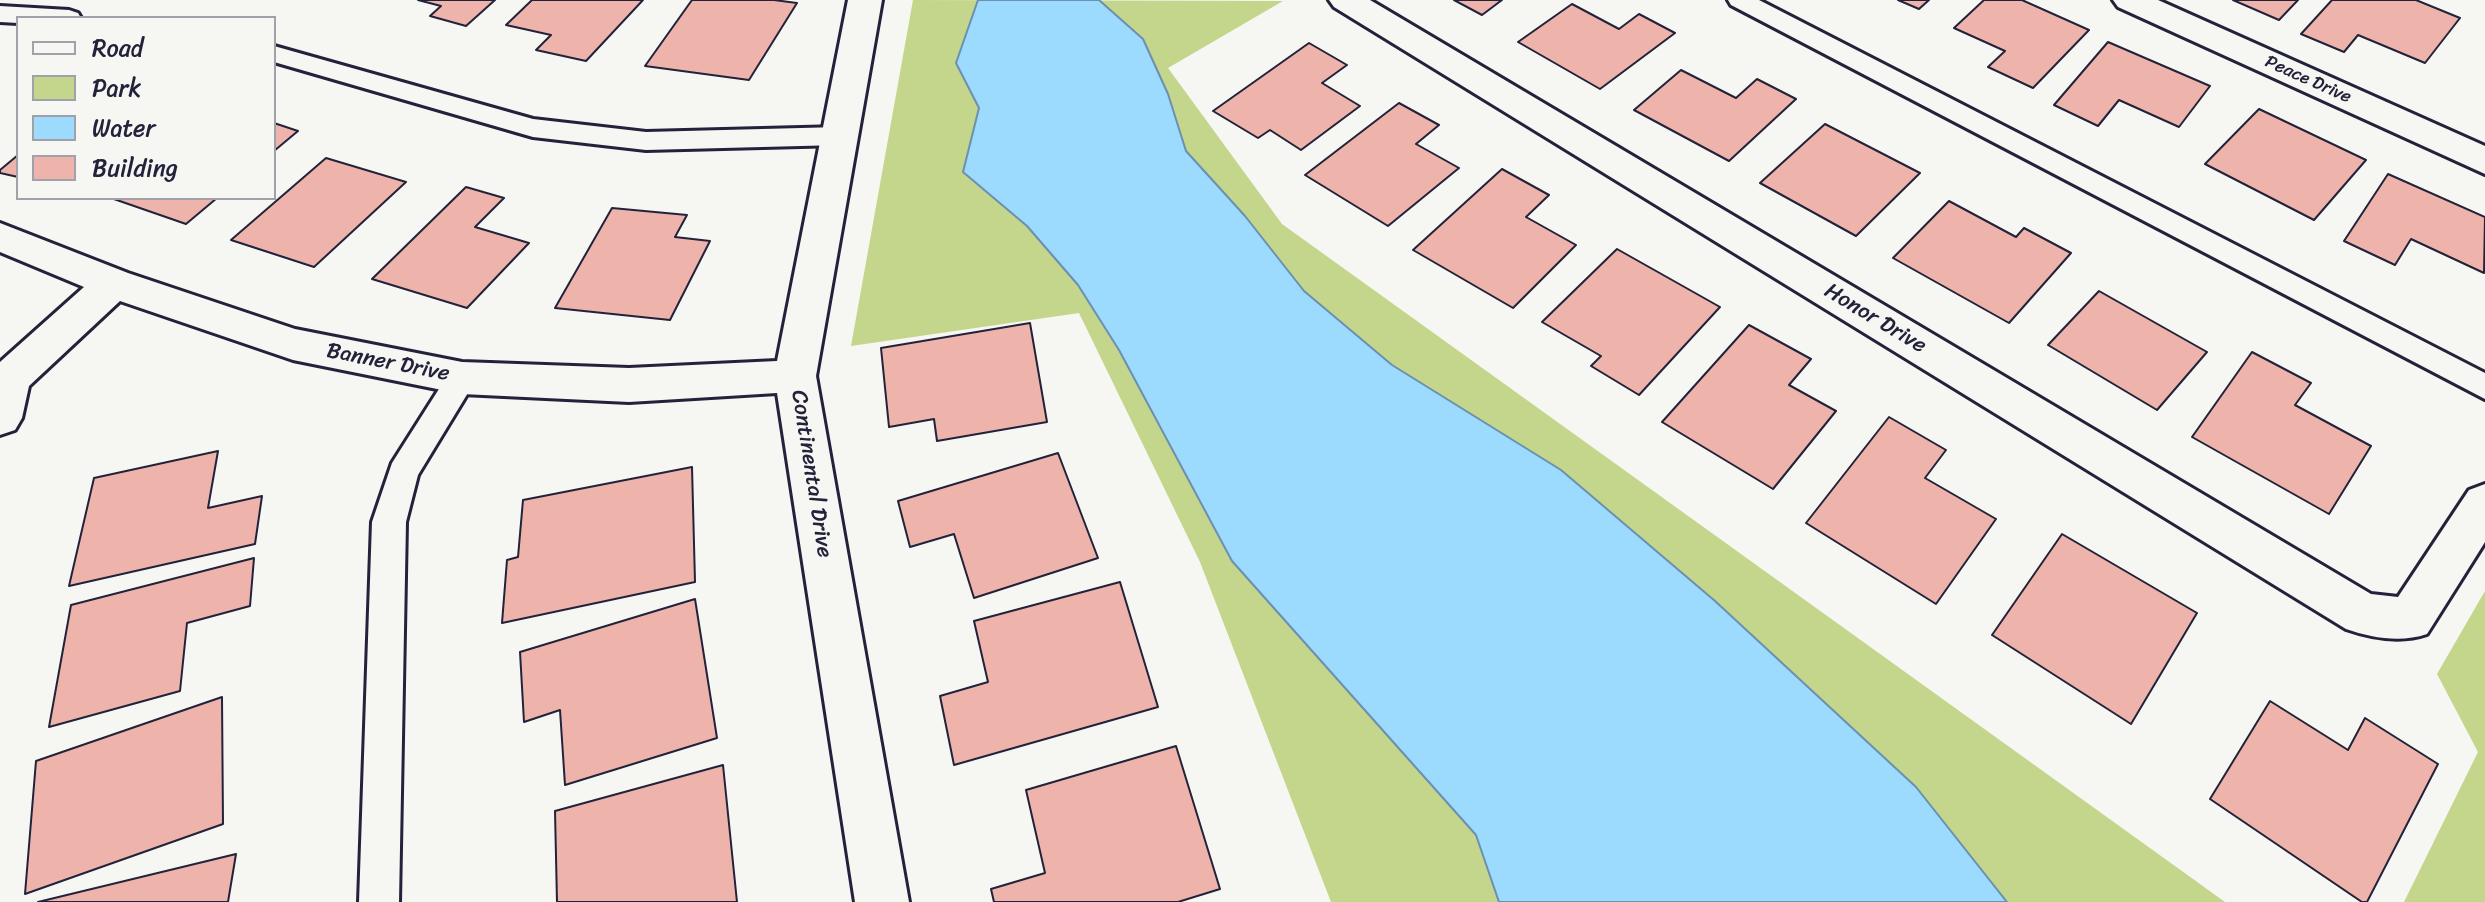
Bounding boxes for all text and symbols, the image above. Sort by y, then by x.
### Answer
legend [16,16,276,200]
text: Road [92,27,143,69]
street label: Peace Drive [2261,51,2355,109]
text: Park [92,67,141,109]
text: Water [92,107,155,149]
text: Building [92,147,178,189]
street label: Honor Drive [1819,278,1931,360]
street label: Banner Drive [324,338,452,388]
street label: Continental Drive [785,388,837,560]

